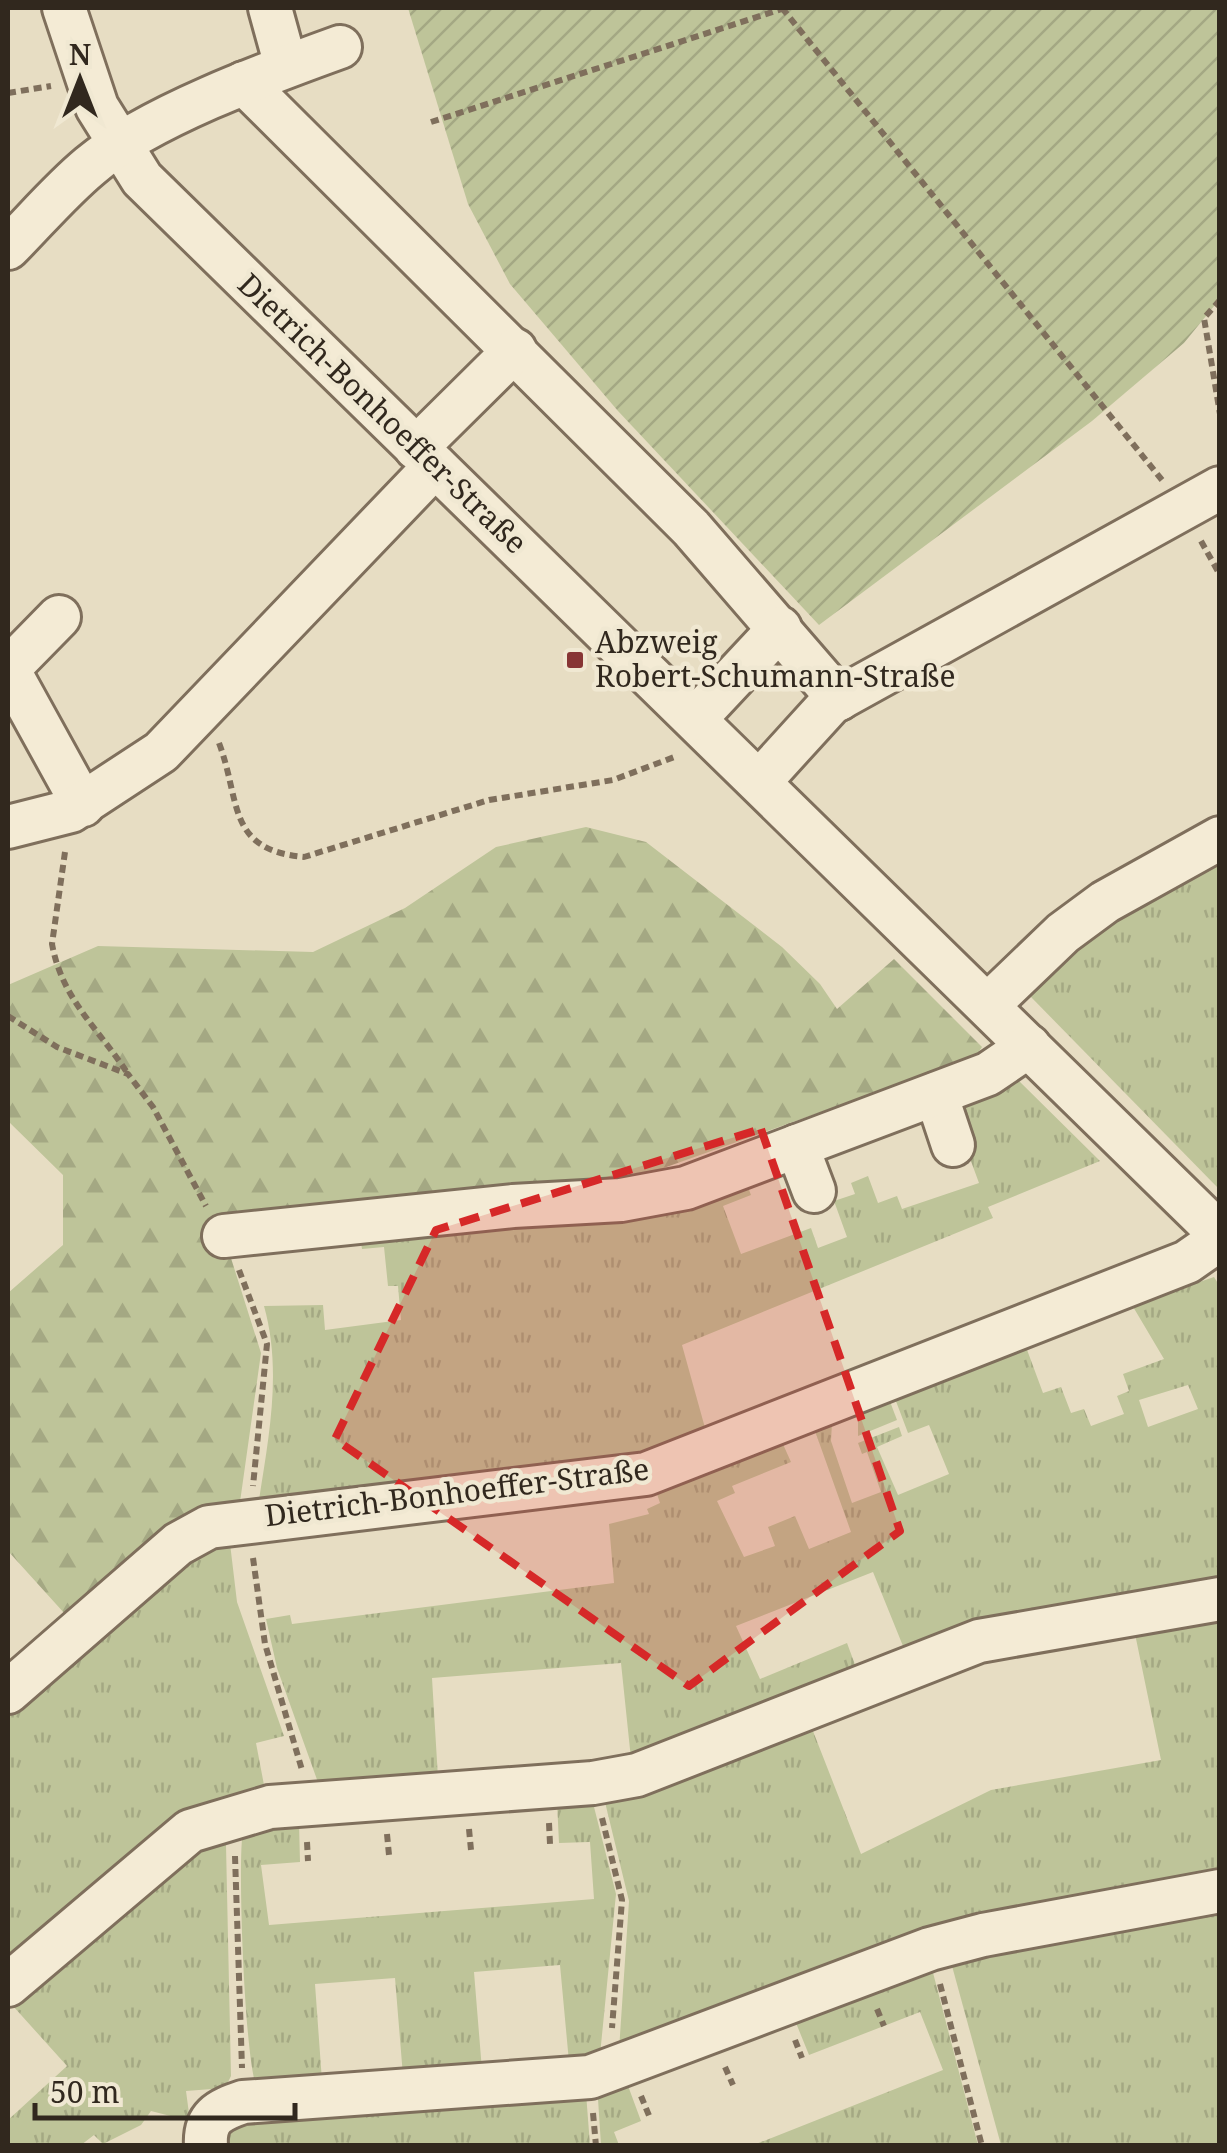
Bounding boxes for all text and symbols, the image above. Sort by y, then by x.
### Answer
north arrow [30,30,130,130]
text: N [69,35,91,73]
street label: Dietrich-Bonhoeffer-Straße [230,264,536,562]
place label: Abzweig Robert-Schumann-Straße [595,621,956,696]
marker: Abzweig Robert-Schumann-Straße [564,649,586,671]
street label: Dietrich-Bonhoeffer-Straße [262,1448,651,1535]
scale bar [35,2058,295,2120]
text: 50 m [50,2071,120,2112]

